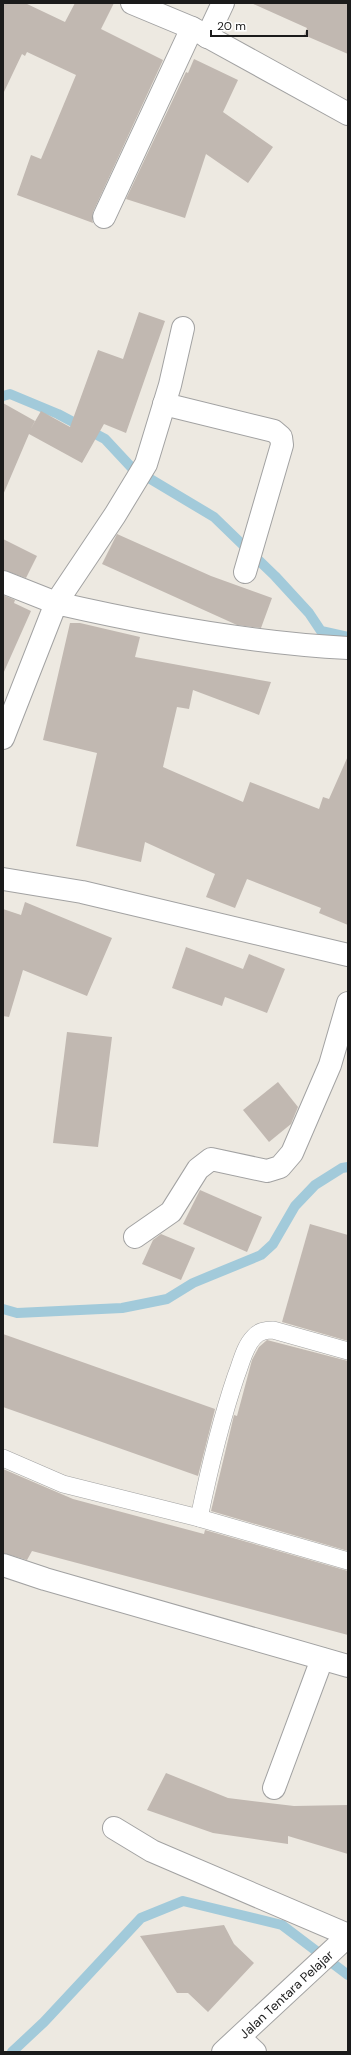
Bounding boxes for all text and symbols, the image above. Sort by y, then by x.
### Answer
scale bar [211,12,307,38]
text: 20 m [217,18,246,34]
street label: Jalan Tentara Pelajar [236,1946,337,2042]

